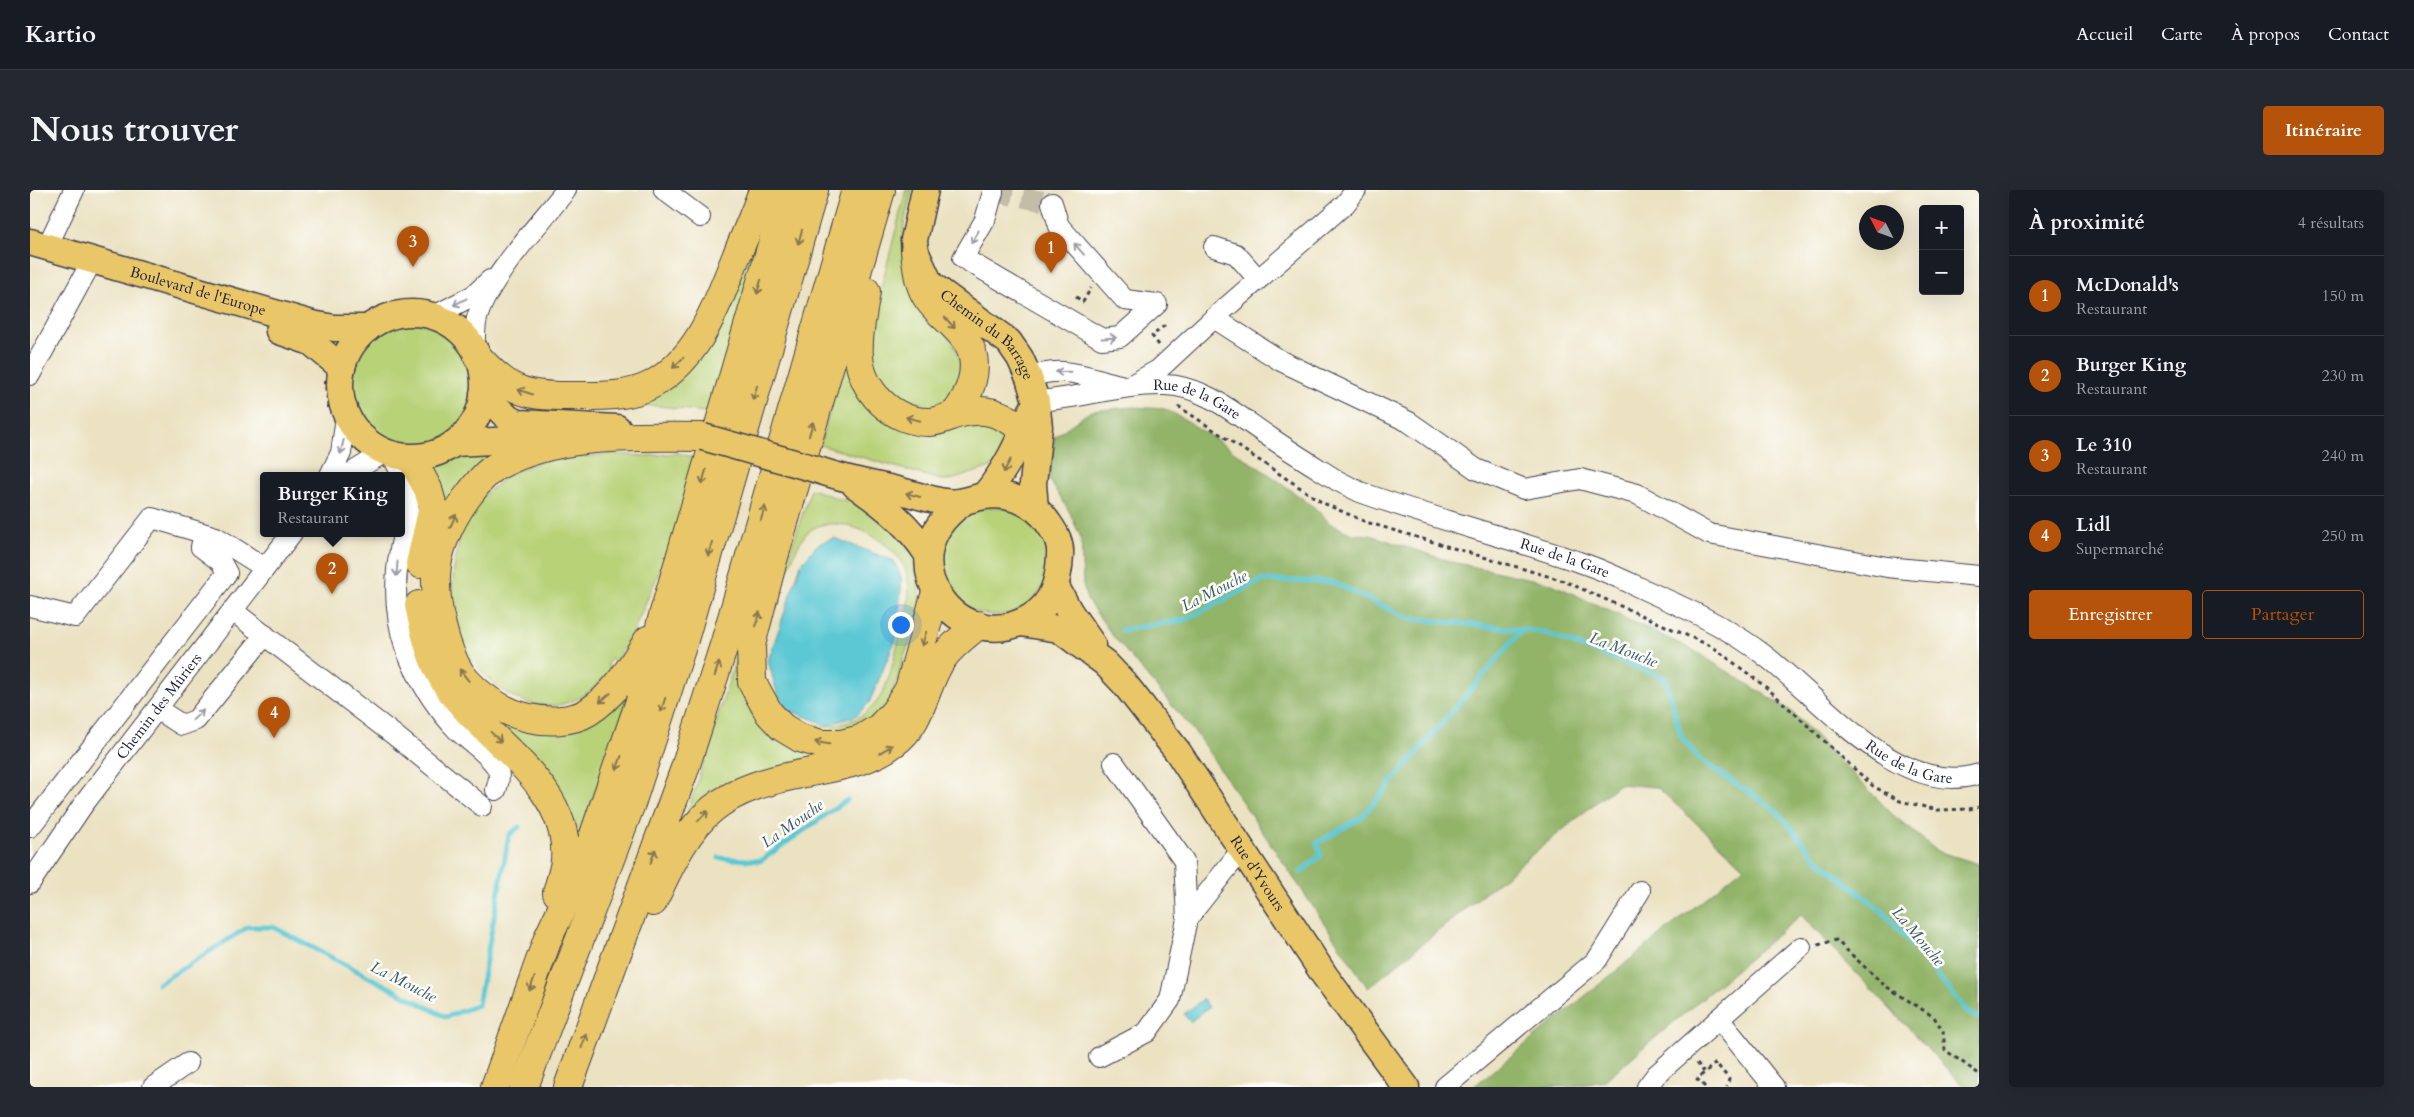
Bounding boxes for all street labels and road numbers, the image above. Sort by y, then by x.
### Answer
street label: Boulevard de l'Europe [128,262,269,320]
street label: Chemin du Barrage [936,285,1039,383]
street label: Rue de la Gare [1153,375,1245,424]
street label: Rue de la Gare [1518,533,1613,583]
street label: Chemin des Mûriers [112,649,206,763]
street label: Rue de la Gare [1862,735,1953,788]
street label: Rue d'Yvours [1226,832,1290,915]

